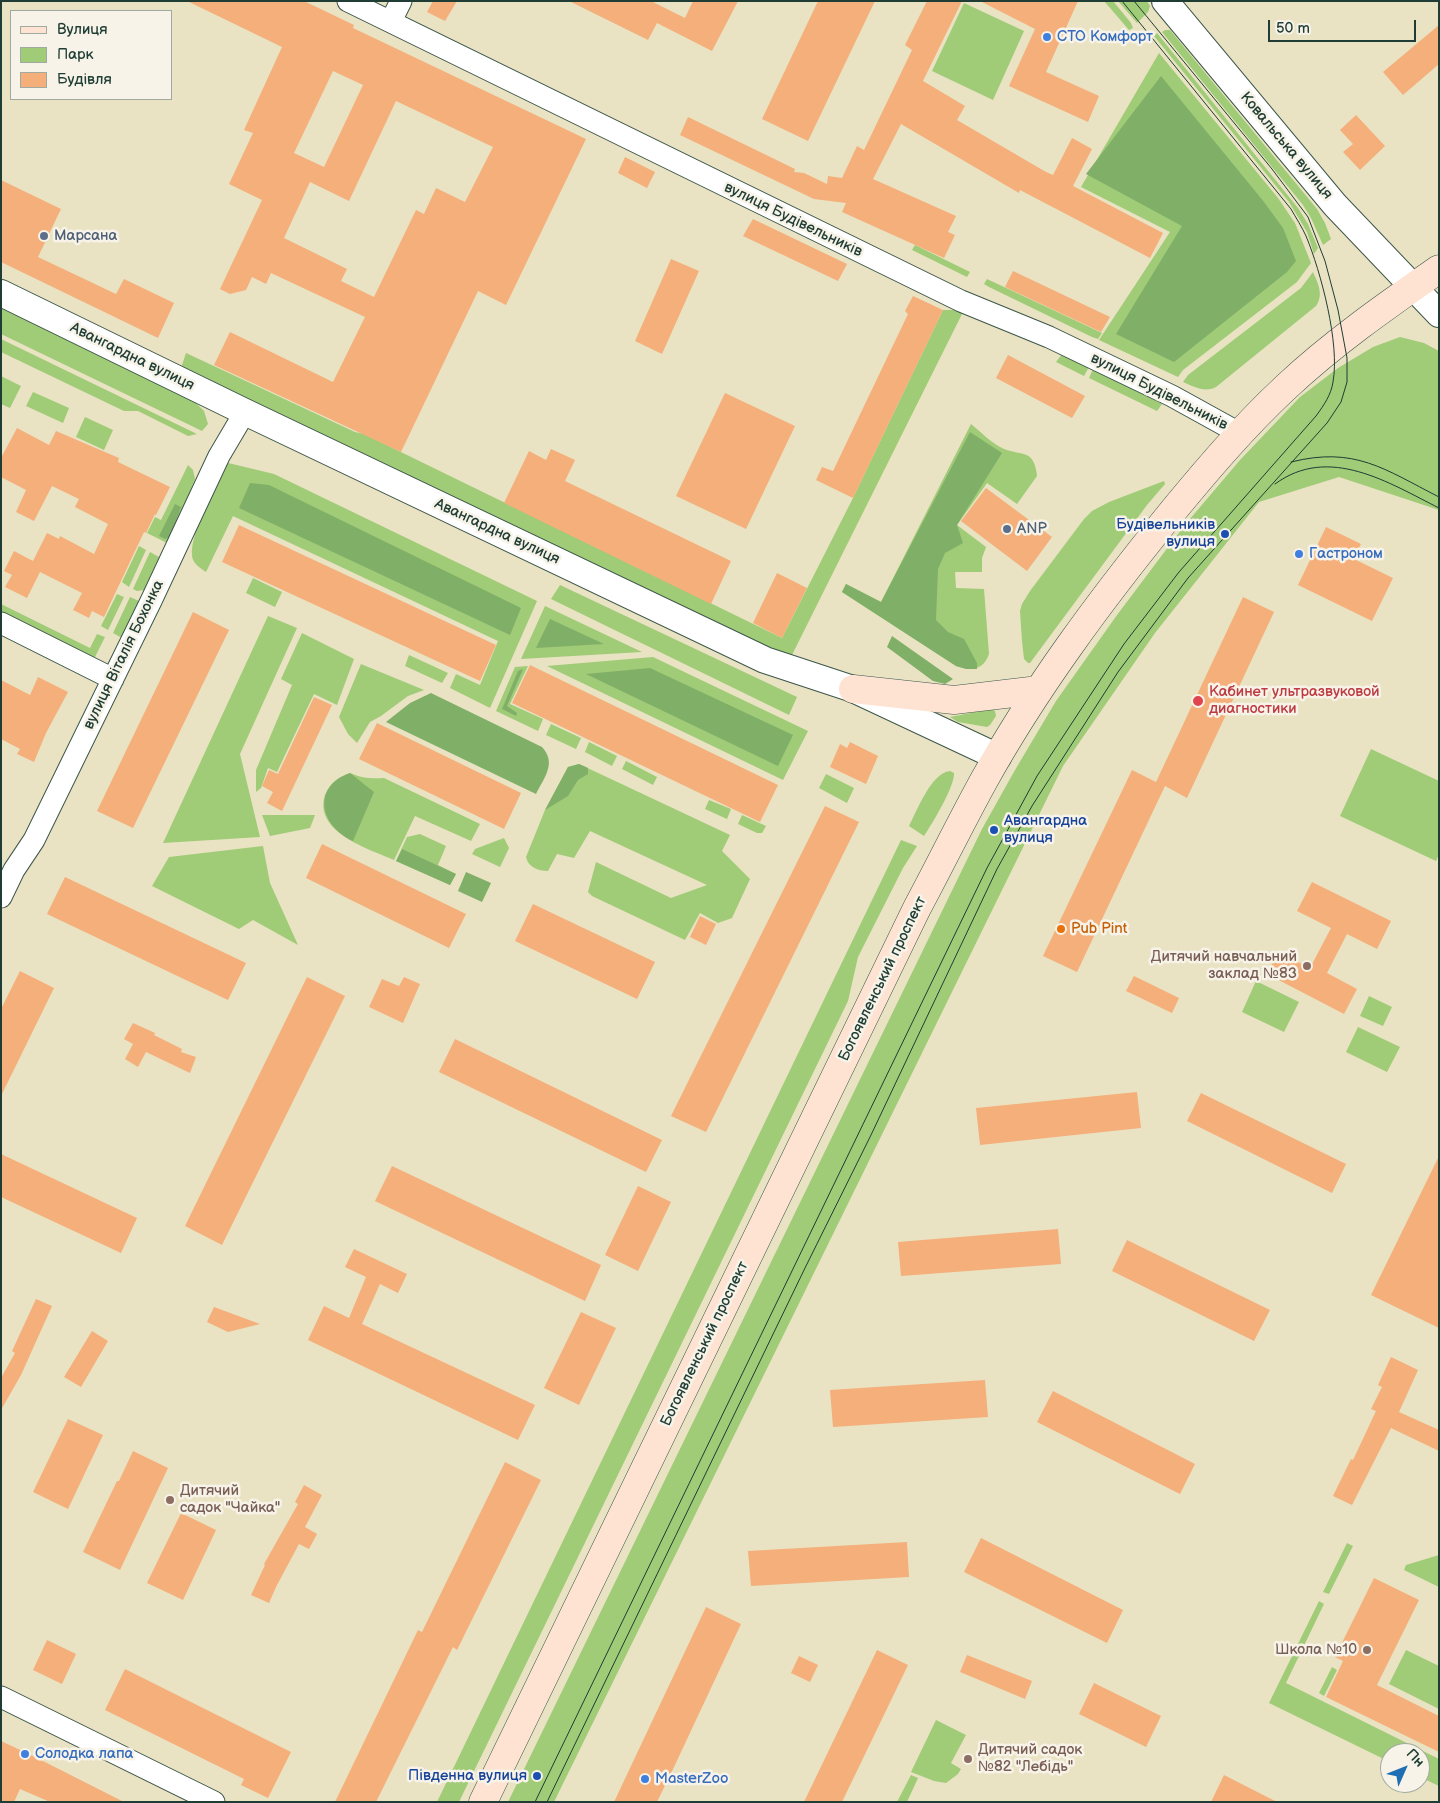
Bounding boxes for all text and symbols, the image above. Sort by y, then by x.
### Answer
legend [10,10,172,100]
scale bar [1270,10,1418,42]
text: 50 m [1276,19,1310,38]
text: Вулиця [57,20,108,39]
place label: СТО Комфорт [1057,28,1153,46]
marker: СТО Комфорт [1041,31,1053,43]
text: Парк [57,45,94,64]
text: Будівля [57,70,112,89]
street label: Ковальська вулиця [1236,89,1336,203]
street label: вулиця Будівельників [721,179,865,261]
place label: Марсана [54,227,117,245]
marker: Марсана [38,230,50,242]
street label: Авангардна вулиця [67,319,197,395]
street label: вулиця Будівельників [1087,350,1231,434]
street label: Авангардна вулиця [432,495,562,569]
place label: Будівельників вулиця [1116,516,1215,551]
place label: ANP [1017,520,1047,538]
marker: ANP [1001,523,1013,535]
marker: Будівельників вулиця [1219,528,1231,540]
place label: Гастроном [1309,545,1383,563]
marker: Гастроном [1293,548,1305,560]
street label: вулиця Віталія Бохонка [80,577,168,733]
place label: Кабинет ультразвуковой диагностики [1209,683,1380,718]
marker: Кабинет ультразвуковой диагностики [1191,694,1205,708]
place label: Авангардна вулиця [1004,812,1087,847]
marker: Авангардна вулиця [988,824,1000,836]
street label: Богоявленський проспект [835,894,931,1064]
place label: Pub Pint [1071,920,1127,938]
marker: Pub Pint [1055,923,1067,935]
place label: Дитячий навчальний заклад №83 [1151,948,1297,983]
marker: Дитячий навчальний заклад №83 [1301,960,1313,972]
street label: Богоявленський проспект [657,1259,753,1429]
place label: Дитячий садок "Чайка" [180,1482,280,1517]
marker: Дитячий садок "Чайка" [164,1494,176,1506]
place label: Школа №10 [1275,1641,1357,1659]
marker: Школа №10 [1361,1644,1373,1656]
place label: Дитячий садок №82 "Лебідь" [978,1741,1082,1776]
north arrow [1380,1743,1430,1793]
place label: Солодка лапа [35,1745,133,1763]
text: Пн [1403,1745,1428,1771]
marker: Солодка лапа [19,1748,31,1760]
marker: Дитячий садок №82 "Лебідь" [962,1753,974,1765]
place label: Південна вулиця [408,1767,527,1785]
marker: Південна вулиця [531,1770,543,1782]
place label: MasterZoo [655,1770,729,1788]
marker: MasterZoo [639,1773,651,1785]

